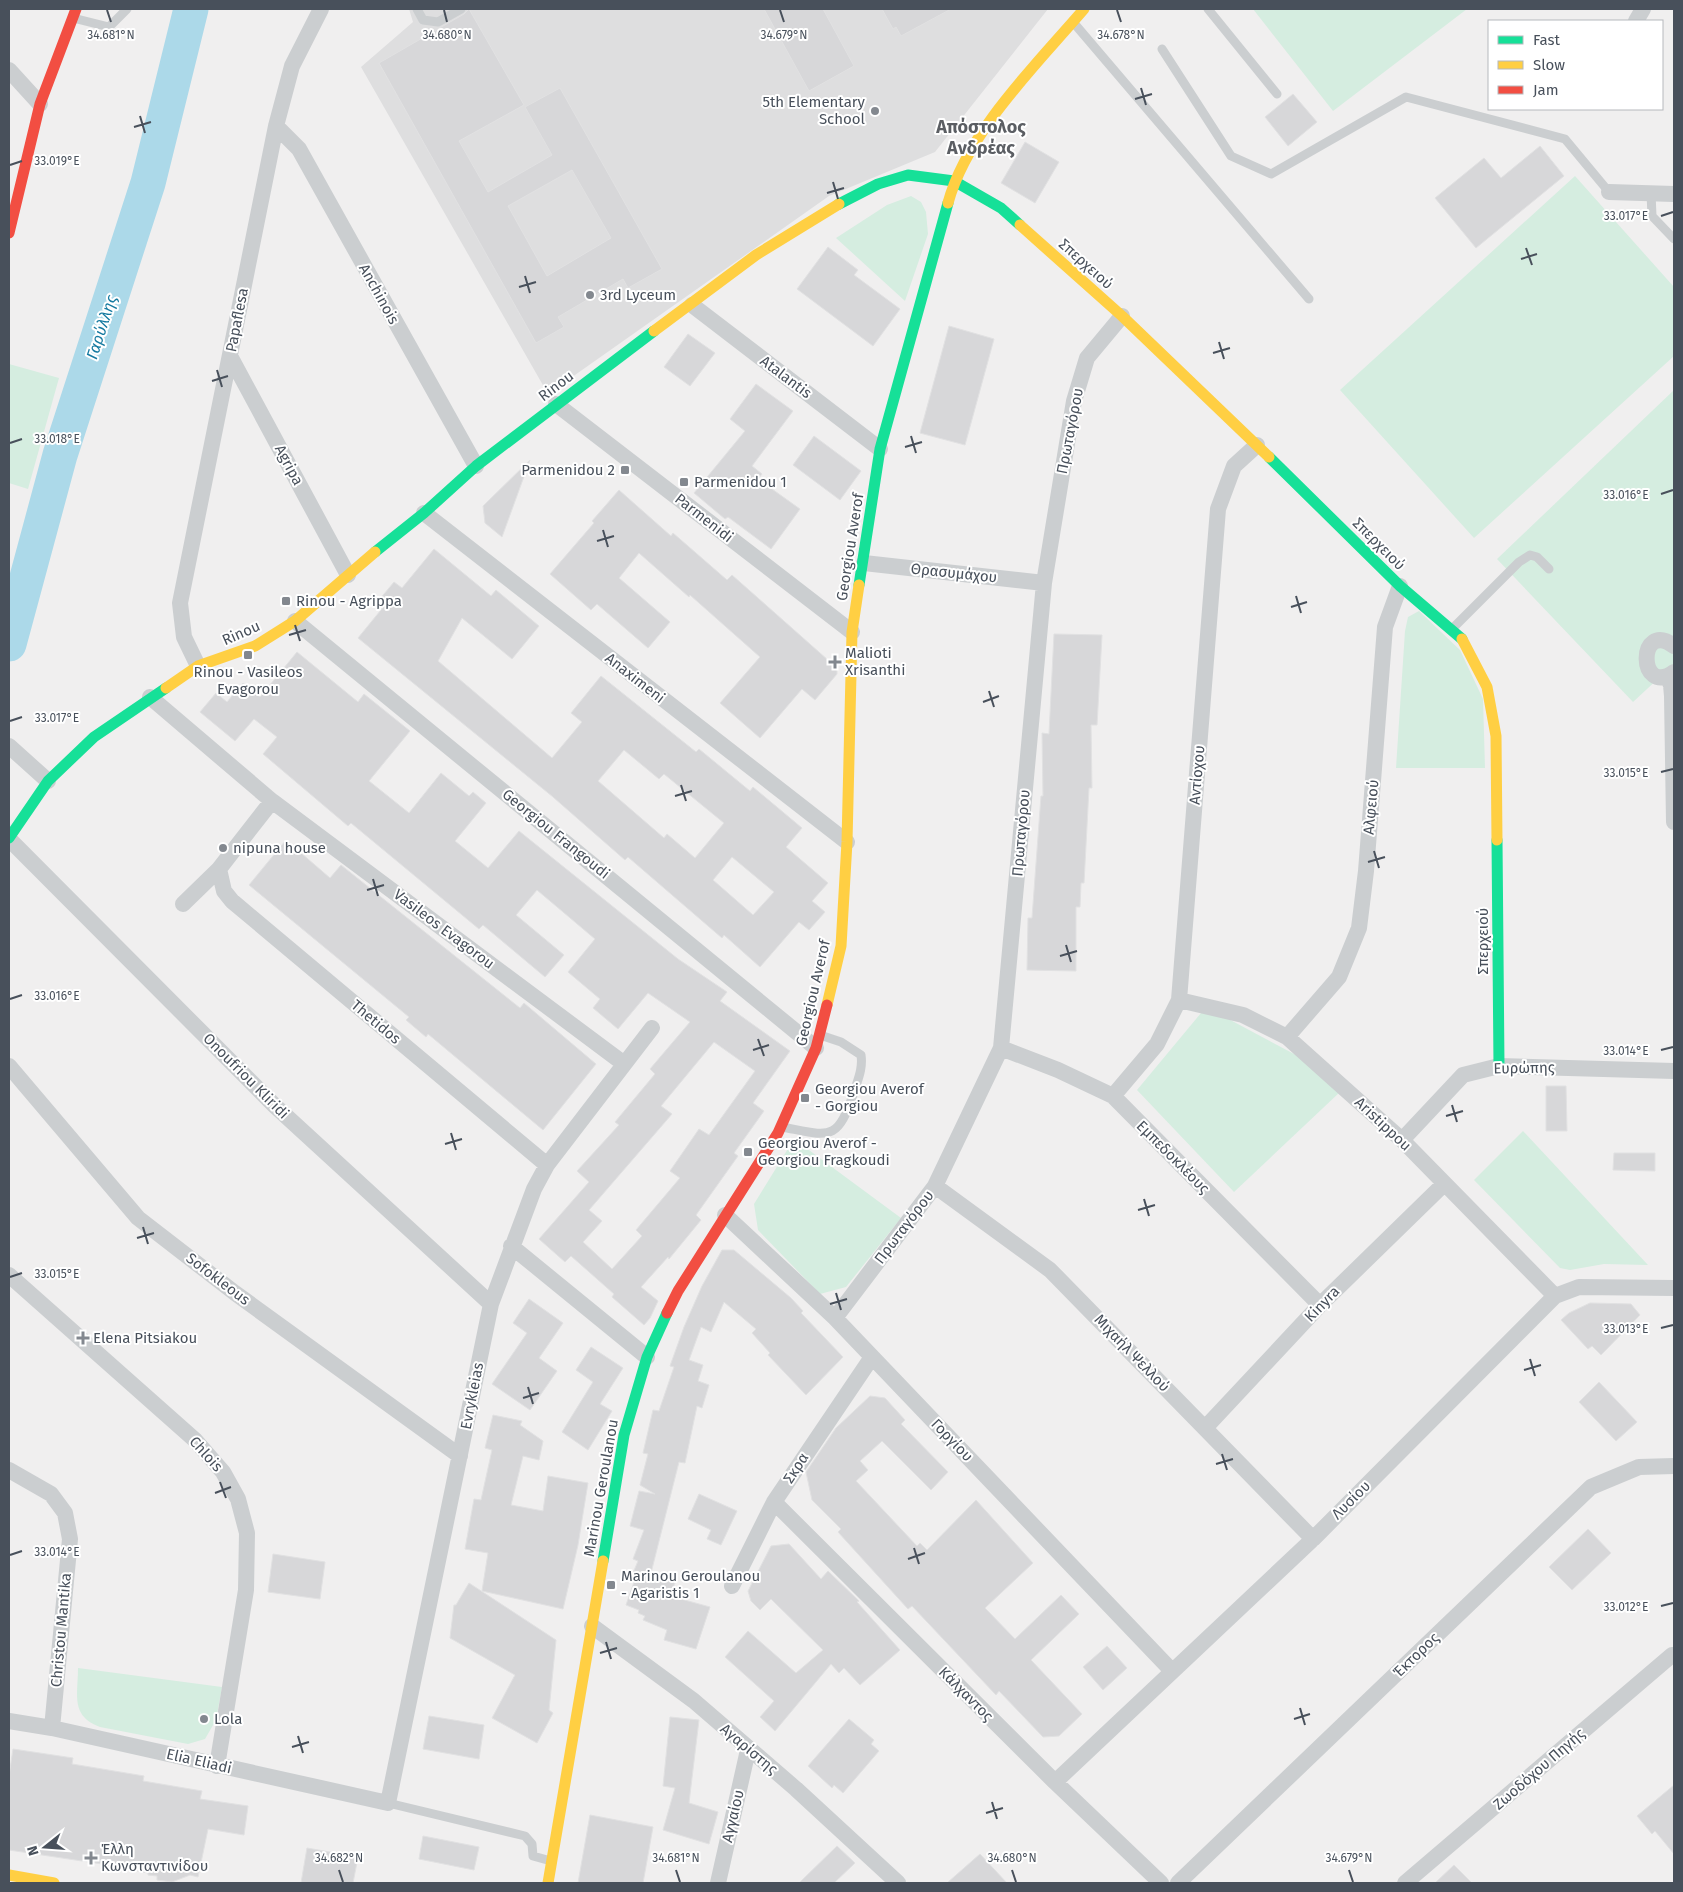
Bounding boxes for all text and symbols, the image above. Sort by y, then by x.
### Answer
legend [1488,20,1663,110]
text: 34.681°N [87,28,135,42]
text: 34.680°N [422,28,472,42]
text: 34.679°N [760,28,808,42]
text: 34.678°N [1097,28,1145,42]
text: Fast [1533,31,1560,49]
text: Slow [1533,56,1565,74]
text: Jam [1533,81,1559,99]
place label: 5th Elementary School [763,93,866,128]
marker: 5th Elementary School [869,105,881,117]
district label: Απόστολος Ανδρέας [935,116,1026,159]
text: 33.019°E [34,154,80,168]
text: 33.017°E [1604,209,1648,223]
street label: Σπερχειού [1055,235,1117,293]
street label: Anchinois [355,261,403,327]
street label: Papaflesa [222,286,252,354]
place label: 3rd Lyceum [600,286,676,304]
marker: 3rd Lyceum [584,289,596,301]
water label: Γαρύλλης [82,292,121,362]
street label: Atalantis [757,352,815,402]
street label: Rinou [535,367,577,405]
street label: Πρωταγόρου [1053,386,1087,476]
text: 33.018°E [34,432,80,446]
street label: Agripa [271,442,307,488]
place label: Parmenidou 2 [521,461,615,479]
marker: Parmenidou 2 [619,464,631,476]
place label: Parmenidou 1 [694,473,787,491]
marker: Parmenidou 1 [678,476,690,488]
text: 33.016°E [1603,488,1649,502]
street label: Parmenidi [671,490,737,546]
street label: Georgiou Averof [833,491,868,602]
street label: Σπερχειού [1349,514,1409,574]
street label: Θρασυμάχου [910,560,998,586]
place label: Rinou - Agrippa [296,592,402,610]
marker: Rinou - Agrippa [280,595,292,607]
street label: Rinou [219,617,263,649]
place label: Malioti Xrisanthi [845,644,905,679]
marker: Rinou - Vasileos Evagorou [242,649,254,661]
street label: Anaximeni [601,649,669,707]
marker: Malioti Xrisanthi [829,656,841,668]
place label: Rinou - Vasileos Evagorou [194,663,302,698]
text: 33.017°E [35,711,79,725]
street label: Αντίοχου [1185,745,1209,805]
text: 33.015°E [1604,766,1648,780]
street label: Αλφειού [1360,779,1382,835]
street label: Georgiou Frangoudi [499,785,613,883]
street label: Πρωταγόρου [1008,789,1034,877]
place label: nipuna house [233,839,326,857]
marker: nipuna house [217,842,229,854]
street label: Vasileos Evagorou [390,885,498,973]
street label: Σπερχειού [1474,908,1492,974]
street label: Georgiou Averof [792,937,834,1048]
text: 33.016°E [34,989,80,1003]
street label: Thetidos [348,996,404,1048]
street label: Onoufriou Kliridi [199,1029,293,1123]
text: 33.014°E [1603,1044,1649,1058]
street label: Ευρώπης [1493,1058,1555,1078]
place label: Georgiou Averof - Gorgiou [815,1080,925,1115]
marker: Georgiou Averof - Gorgiou [799,1092,811,1104]
street label: Aristippou [1351,1093,1415,1155]
street label: Εμπεδοκλέους [1133,1117,1213,1197]
place label: Georgiou Averof - Georgiou Fragkoudi [758,1134,890,1169]
marker: Georgiou Averof - Georgiou Fragkoudi [742,1146,754,1158]
street label: Πρωταγόρου [870,1187,938,1267]
street label: Sofokleous [183,1249,253,1309]
text: 33.015°E [35,1267,79,1281]
street label: Kinyra [1301,1282,1343,1326]
street label: Μιχαήλ Ψελλού [1091,1311,1173,1395]
text: 33.013°E [1604,1322,1649,1336]
place label: Elena Pitsiakou [93,1329,197,1347]
marker: Elena Pitsiakou [77,1332,89,1344]
street label: Evrykleias [457,1361,487,1431]
street label: Γοργίου [927,1415,977,1465]
street label: Marinou Geroulanou [580,1418,622,1558]
street label: Chlois [185,1433,227,1475]
street label: Σκρα [780,1449,813,1487]
street label: Λυσίου [1328,1477,1374,1523]
text: 33.014°E [34,1545,80,1559]
place label: Marinou Geroulanou - Agaristis 1 [621,1567,760,1602]
street label: Christou Mantika [47,1572,75,1688]
marker: Marinou Geroulanou - Agaristis 1 [605,1579,617,1591]
text: 33.012°E [1604,1600,1648,1614]
street label: Έκτορος [1389,1629,1443,1681]
street label: Κάλχαντος [935,1663,997,1725]
place label: Lola [214,1710,242,1728]
marker: Lola [198,1713,210,1725]
street label: Αγαρίστης [717,1720,781,1778]
street label: Ζωοδόχου Πηγής [1490,1724,1588,1814]
street label: Elia Eliadi [165,1745,233,1777]
street label: Αγγαίου [718,1788,748,1844]
north arrow [20,1822,70,1872]
place label: Έλλη Κωνσταντινίδου [101,1840,208,1875]
text: N [24,1844,43,1858]
text: 34.682°N [315,1851,363,1865]
text: 34.681°N [652,1851,700,1865]
text: 34.680°N [987,1851,1037,1865]
text: 34.679°N [1325,1851,1373,1865]
marker: Έλλη Κωνσταντινίδου [85,1852,97,1864]

